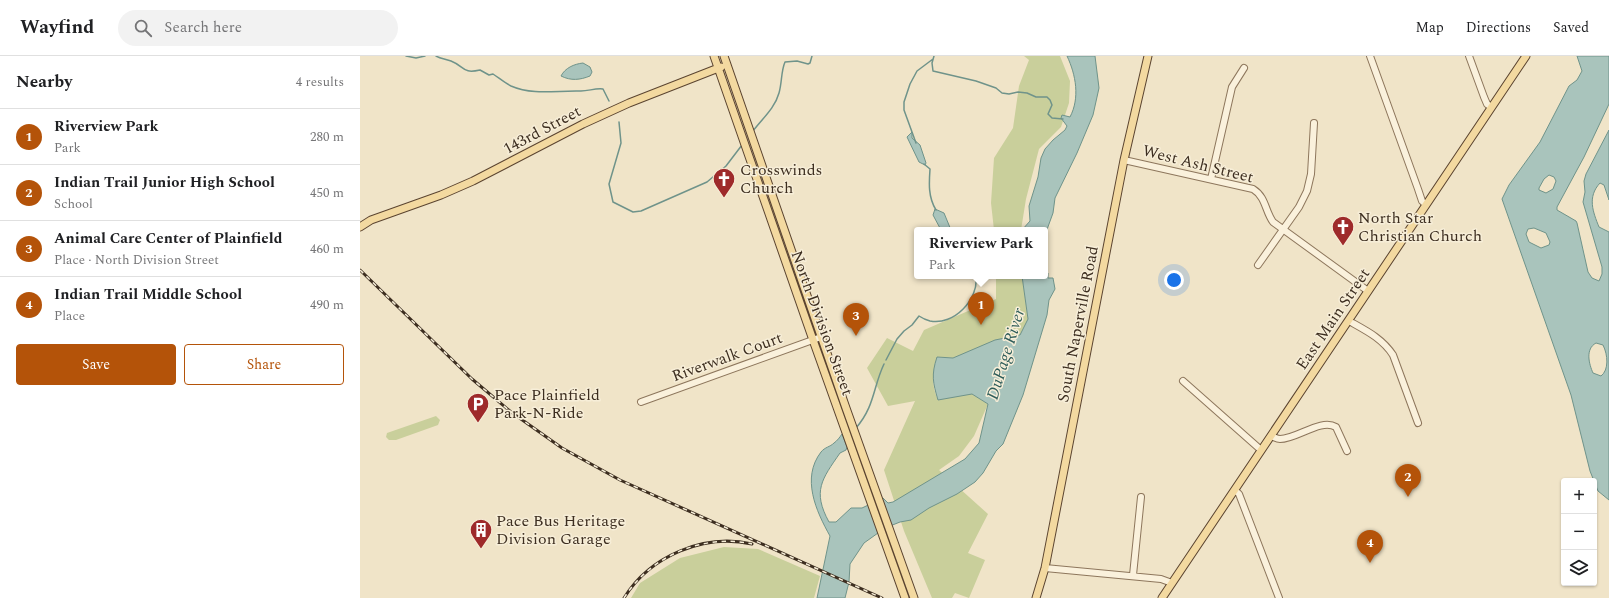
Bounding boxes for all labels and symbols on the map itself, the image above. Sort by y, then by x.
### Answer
street label: 143rd Street [499,99,586,161]
street label: West Ash Street [1140,139,1256,189]
place label: Crosswinds Church [740,158,823,200]
church icon: Crosswinds Church [711,166,737,199]
place label: North Star Christian Church [1358,206,1482,248]
church icon: North Star Christian Church [1330,214,1356,247]
street label: South Naperville Road [1051,244,1105,404]
street label: North Division Street [785,247,860,399]
street label: East Main Street [1290,263,1376,375]
your location [1164,270,1184,290]
pin: 1 [968,292,994,325]
pin: 3 [843,303,869,336]
water label: DuPage River [980,305,1032,403]
street label: Riverwalk Court [668,326,786,388]
place label: Pace Plainfield Park-N-Ride [494,383,600,425]
parking icon: Pace Plainfield Park-N-Ride [465,391,491,424]
pin: 2 [1395,464,1421,497]
place label: Pace Bus Heritage Division Garage [496,509,625,551]
building icon: Pace Bus Heritage Division Garage [468,517,494,550]
pin: 4 [1357,530,1383,563]

